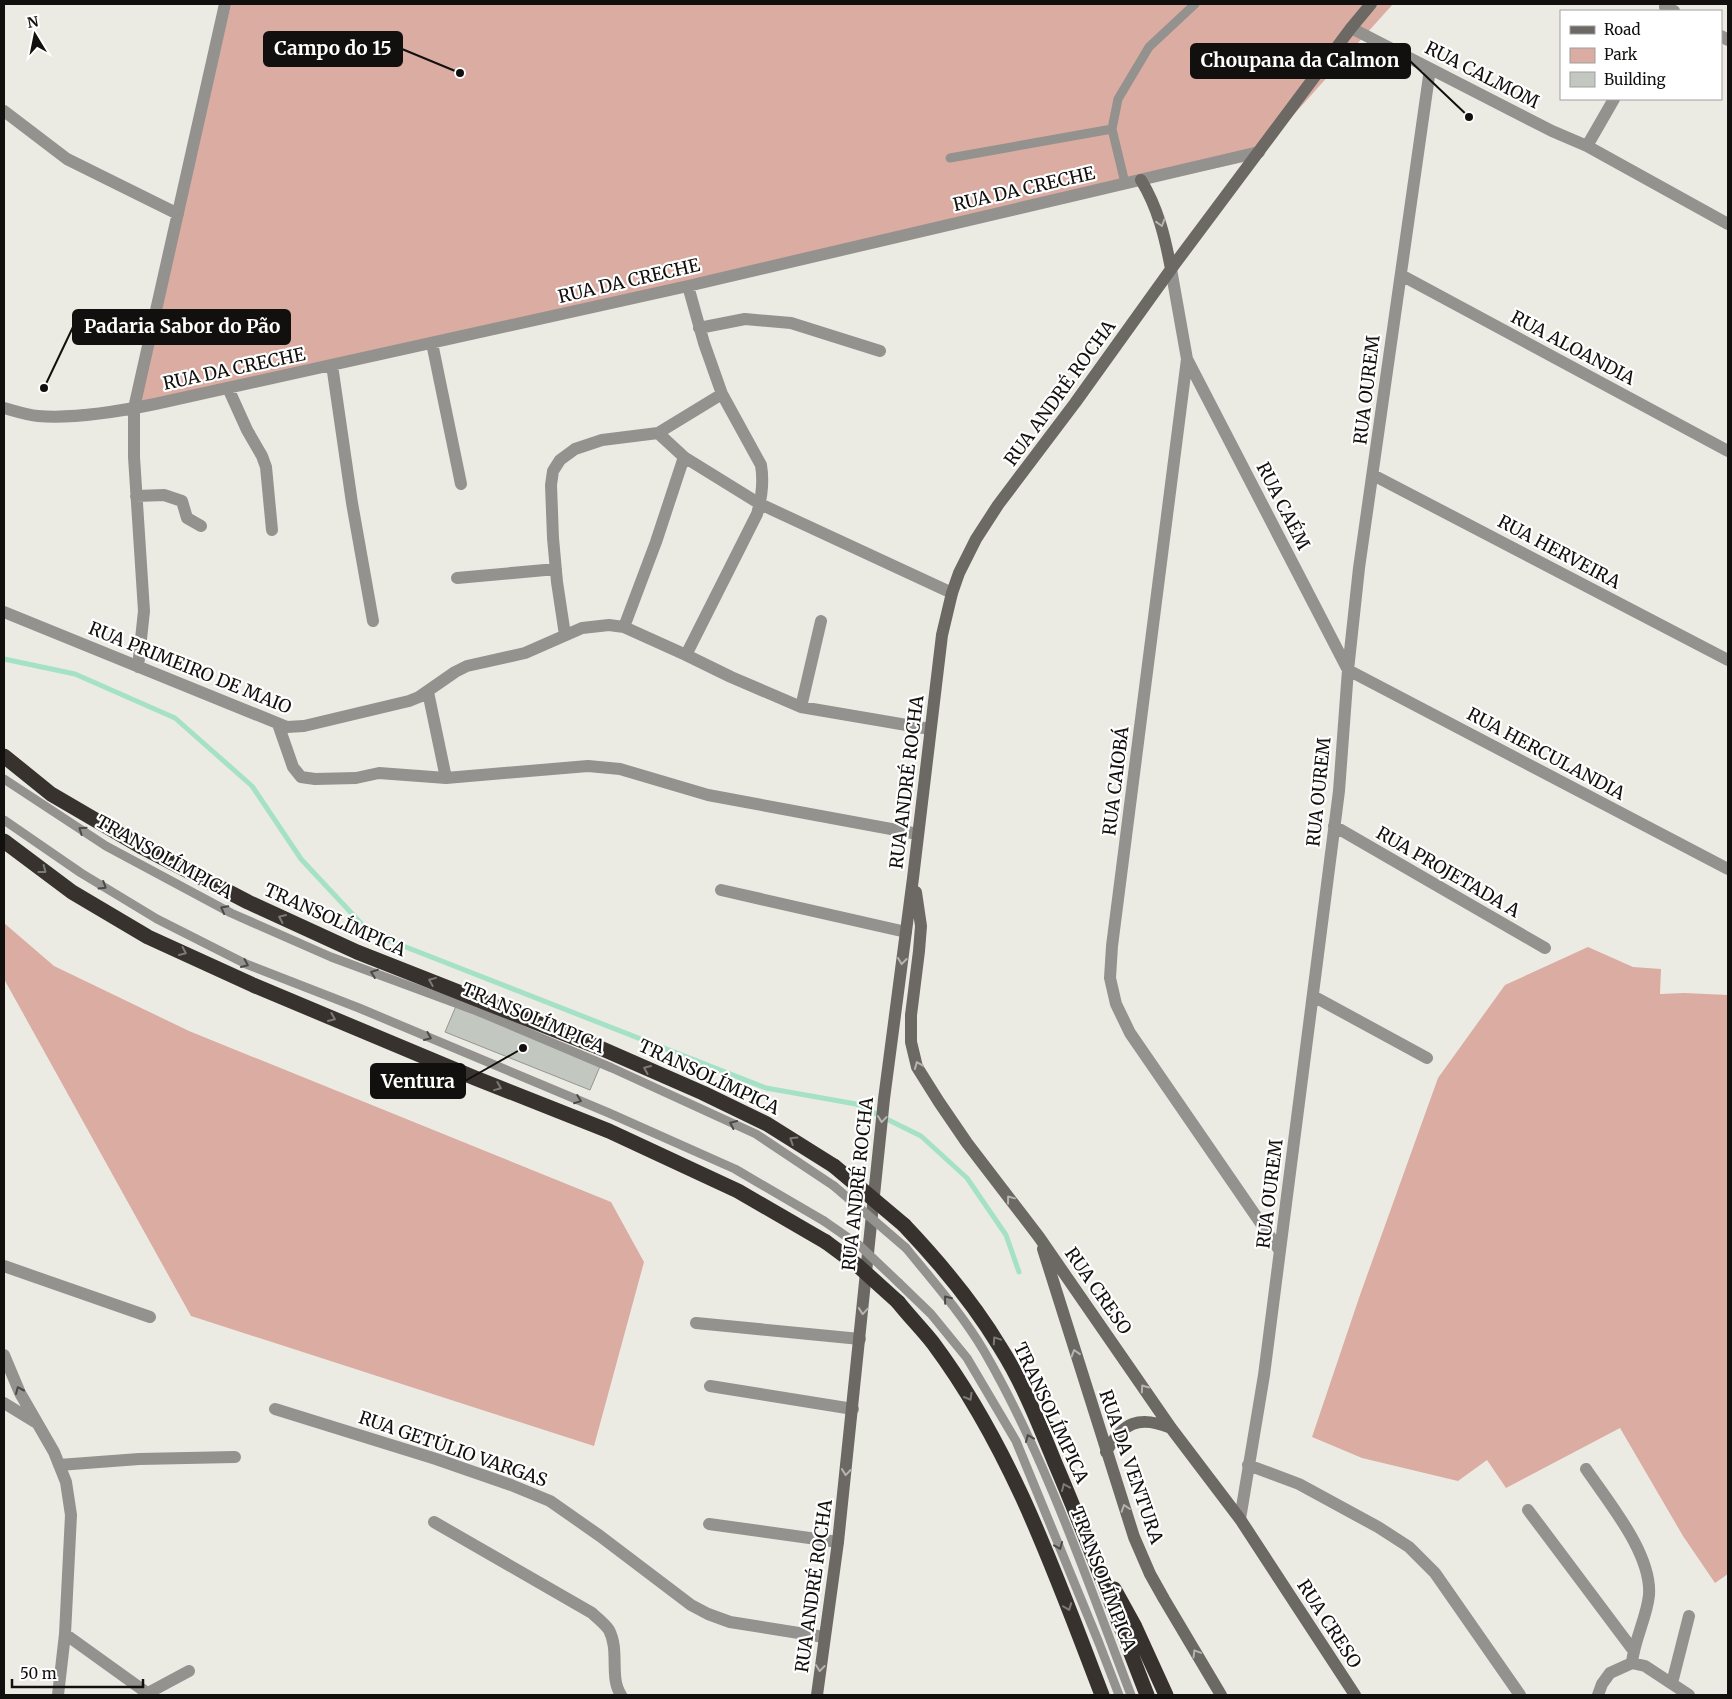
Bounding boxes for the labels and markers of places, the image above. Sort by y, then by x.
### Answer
callout: Campo do 15 [264,32,402,66]
callout: Choupana da Calmon [1191,44,1410,78]
callout: Padaria Sabor do Pão [73,310,290,344]
callout: Ventura [371,1064,465,1098]

